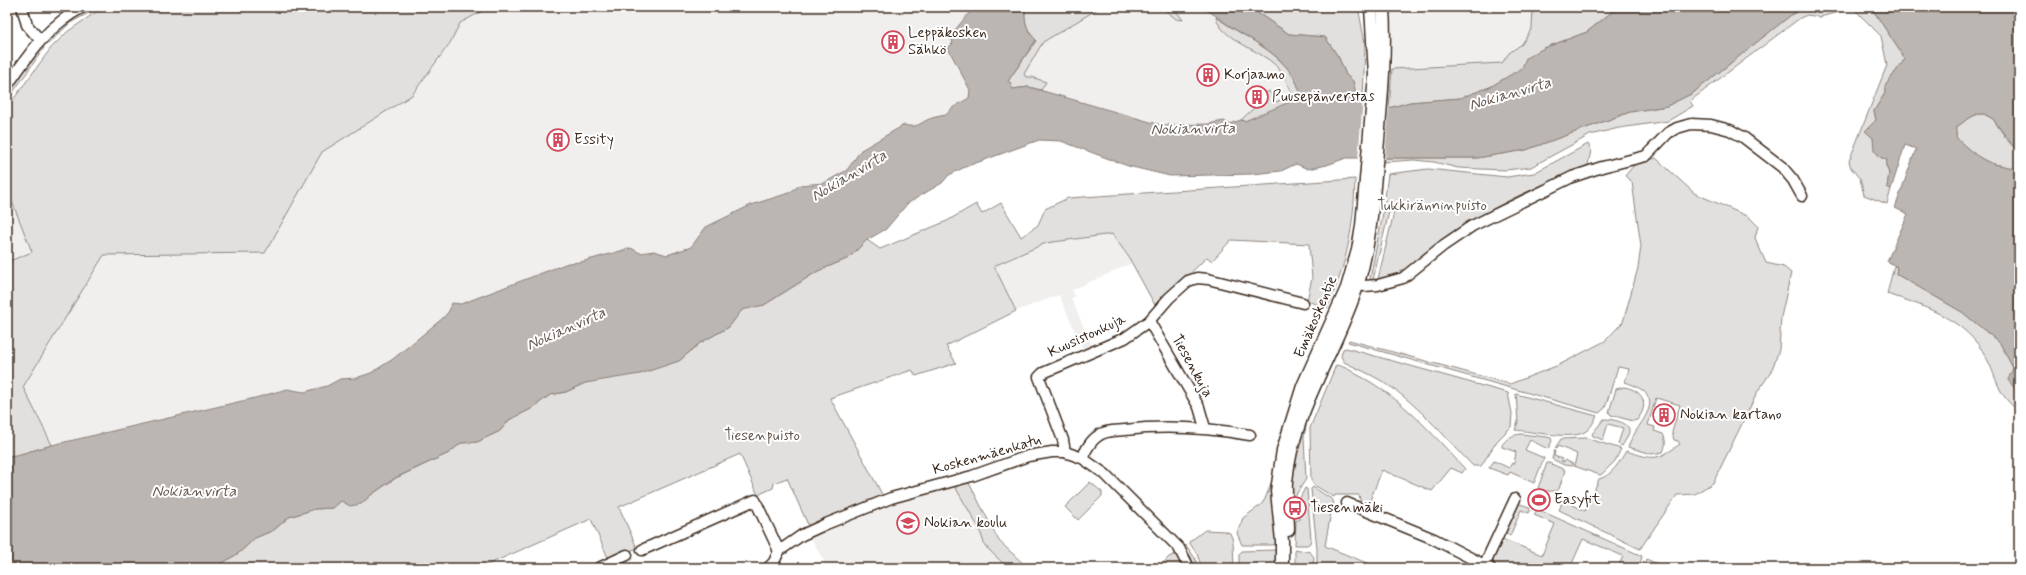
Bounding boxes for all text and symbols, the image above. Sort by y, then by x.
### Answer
place label: Leppäkosken Sähkö [908,23,987,60]
building icon: Leppäkosken Sähkö [880,29,906,55]
building icon: Korjaamo [1195,62,1221,88]
place label: Korjaamo [1224,65,1285,85]
water label: Nokianvirta [1466,72,1554,116]
building icon: Puusepänverstas [1244,84,1270,110]
place label: Puusepänverstas [1272,87,1375,107]
water label: Nokianvirta [1151,118,1236,140]
building icon: Essity [545,127,571,153]
place label: Essity [574,130,614,150]
water label: Nokianvirta [807,145,891,207]
park label: Tukkiränninpuisto [1377,196,1487,216]
street label: Emäkoskentie [1290,273,1342,361]
water label: Nokianvirta [523,302,609,356]
street label: Kuusistonkuja [1045,309,1130,363]
street label: Tiesenkuja [1166,331,1218,401]
building icon: Nokian kartano [1651,402,1677,428]
place label: Nokian kartano [1680,405,1782,425]
park label: Tiesenpuisto [724,426,800,446]
street label: Koskenmäenkatu [930,430,1044,480]
water label: Nokianvirta [152,481,236,502]
sports icon: Easyfit [1526,487,1552,513]
place label: Easyfit [1554,490,1601,510]
bus stop icon: Tiesenmäki [1282,495,1308,521]
place label: Tiesenmäki [1310,498,1383,518]
school or university icon: Nokian koulu [895,510,921,536]
place label: Nokian koulu [924,513,1007,533]

